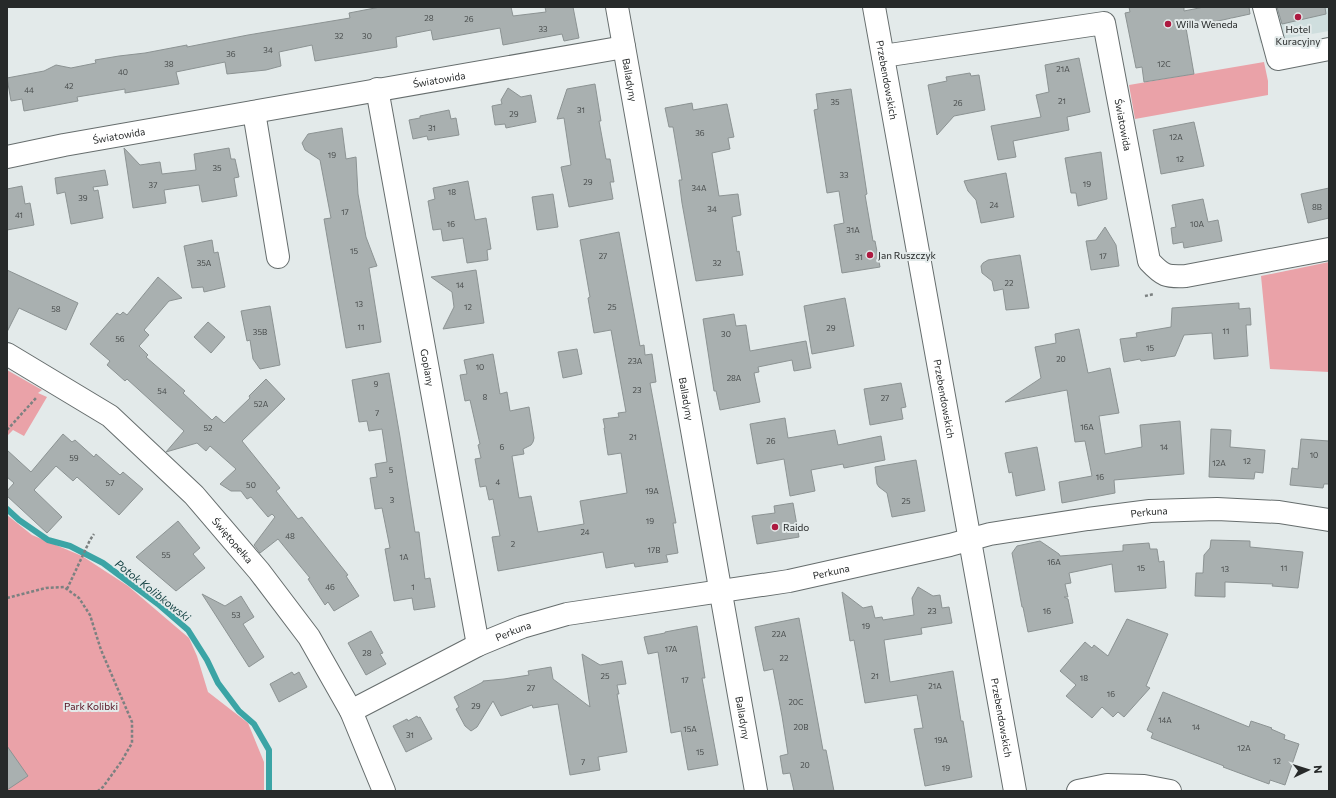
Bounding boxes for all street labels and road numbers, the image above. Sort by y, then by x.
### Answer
street label: Przebendowskich [874,39,900,120]
street label: Balladyny [620,57,640,102]
street label: Światowida [412,69,466,90]
street label: Światowida [1112,98,1134,152]
street label: Światowida [92,125,146,146]
street label: Goplany [418,348,437,387]
street label: Przebendowskich [931,358,957,439]
street label: Balladyny [677,376,696,422]
street label: Perkuna [1130,504,1168,519]
street label: Świętopełka [210,515,256,565]
street label: Perkuna [811,562,851,582]
street label: Perkuna [493,619,532,643]
street label: Przebendowskich [989,677,1015,758]
street label: Balladyny [733,695,753,741]

